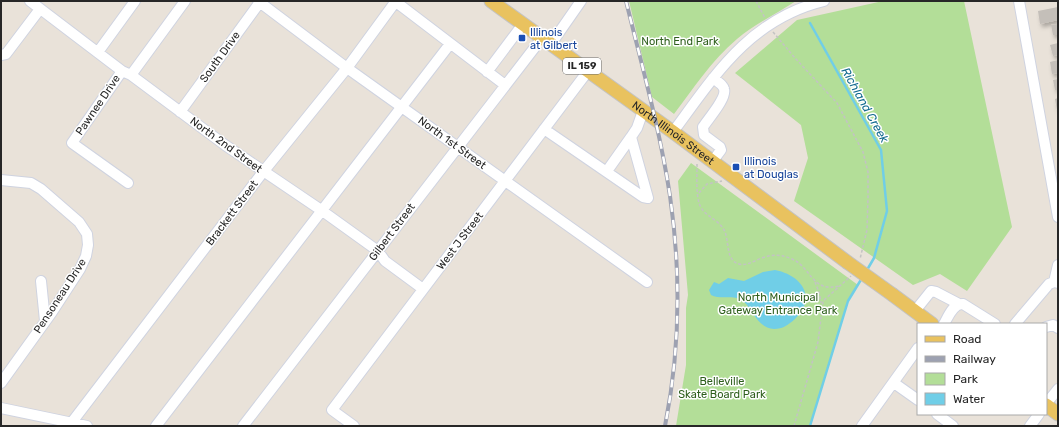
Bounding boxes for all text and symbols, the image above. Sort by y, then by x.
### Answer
place label: Illinois at Gilbert [530,26,578,52]
street label: South Drive [197,29,243,85]
marker: Illinois at Gilbert [517,33,527,43]
park label: North End Park [641,35,719,48]
road number: IL 159 [563,58,601,74]
water label: Richland Creek [838,65,892,146]
street label: Pawnee Drive [73,72,123,138]
street label: North Illinois Street [630,98,718,168]
street label: North 2nd Street [187,114,265,176]
street label: North 1st Street [415,114,489,172]
place label: Illinois at Douglas [744,155,799,181]
marker: Illinois at Douglas [731,162,741,172]
street label: Brackett Street [203,177,261,248]
street label: Gilbert Street [366,200,418,263]
street label: West J Street [434,209,486,272]
street label: Pensoneau Drive [31,256,89,336]
park label: North Municipal Gateway Entrance Park [718,291,838,317]
legend [917,323,1047,415]
text: Road [953,332,981,346]
text: Railway [953,352,996,366]
text: Park [953,372,979,386]
park label: Belleville Skate Board Park [678,375,766,401]
text: Water [953,392,985,406]

